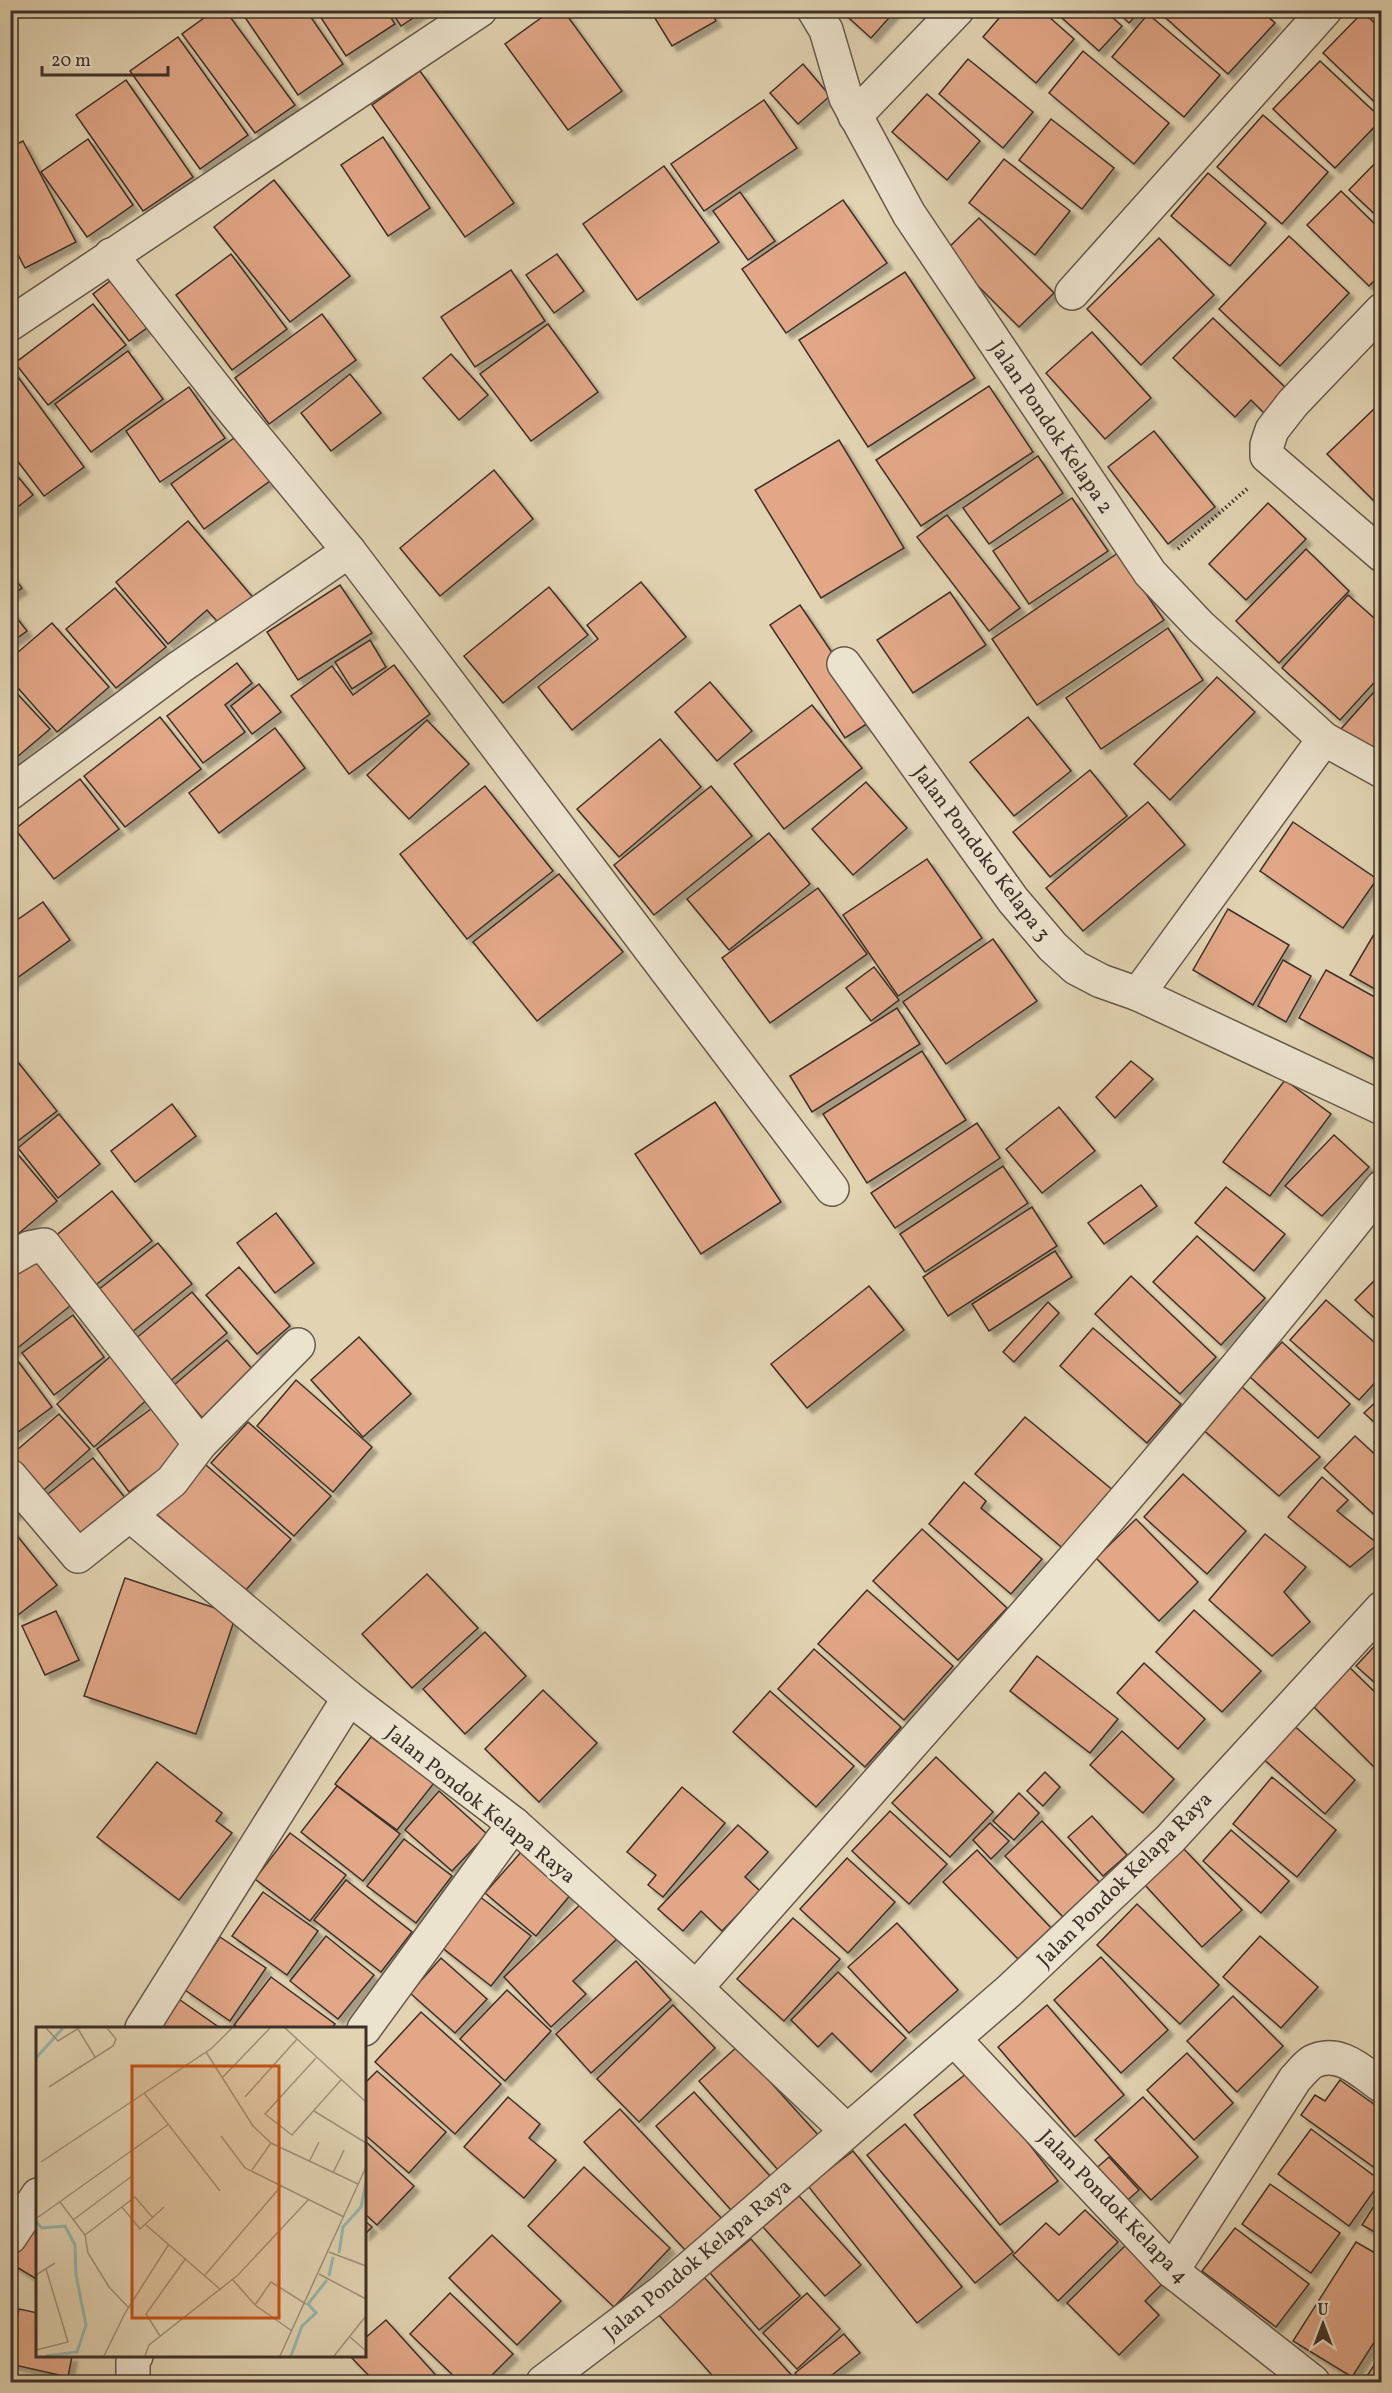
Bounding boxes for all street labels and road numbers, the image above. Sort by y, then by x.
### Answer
street label: Jalan Pondok Kelapa 2 [982,336,1119,520]
street label: Jalan Pondoko Kelapa 3 [905,760,1057,948]
street label: Jalan Pondok Kelapa Raya [379,1719,581,1891]
street label: Jalan Pondok Kelapa Raya [1031,1786,1219,1974]
street label: Jalan Pondok Kelapa 4 [1032,2124,1194,2291]
street label: Jalan Pondok Kelapa Raya [598,2173,798,2348]

